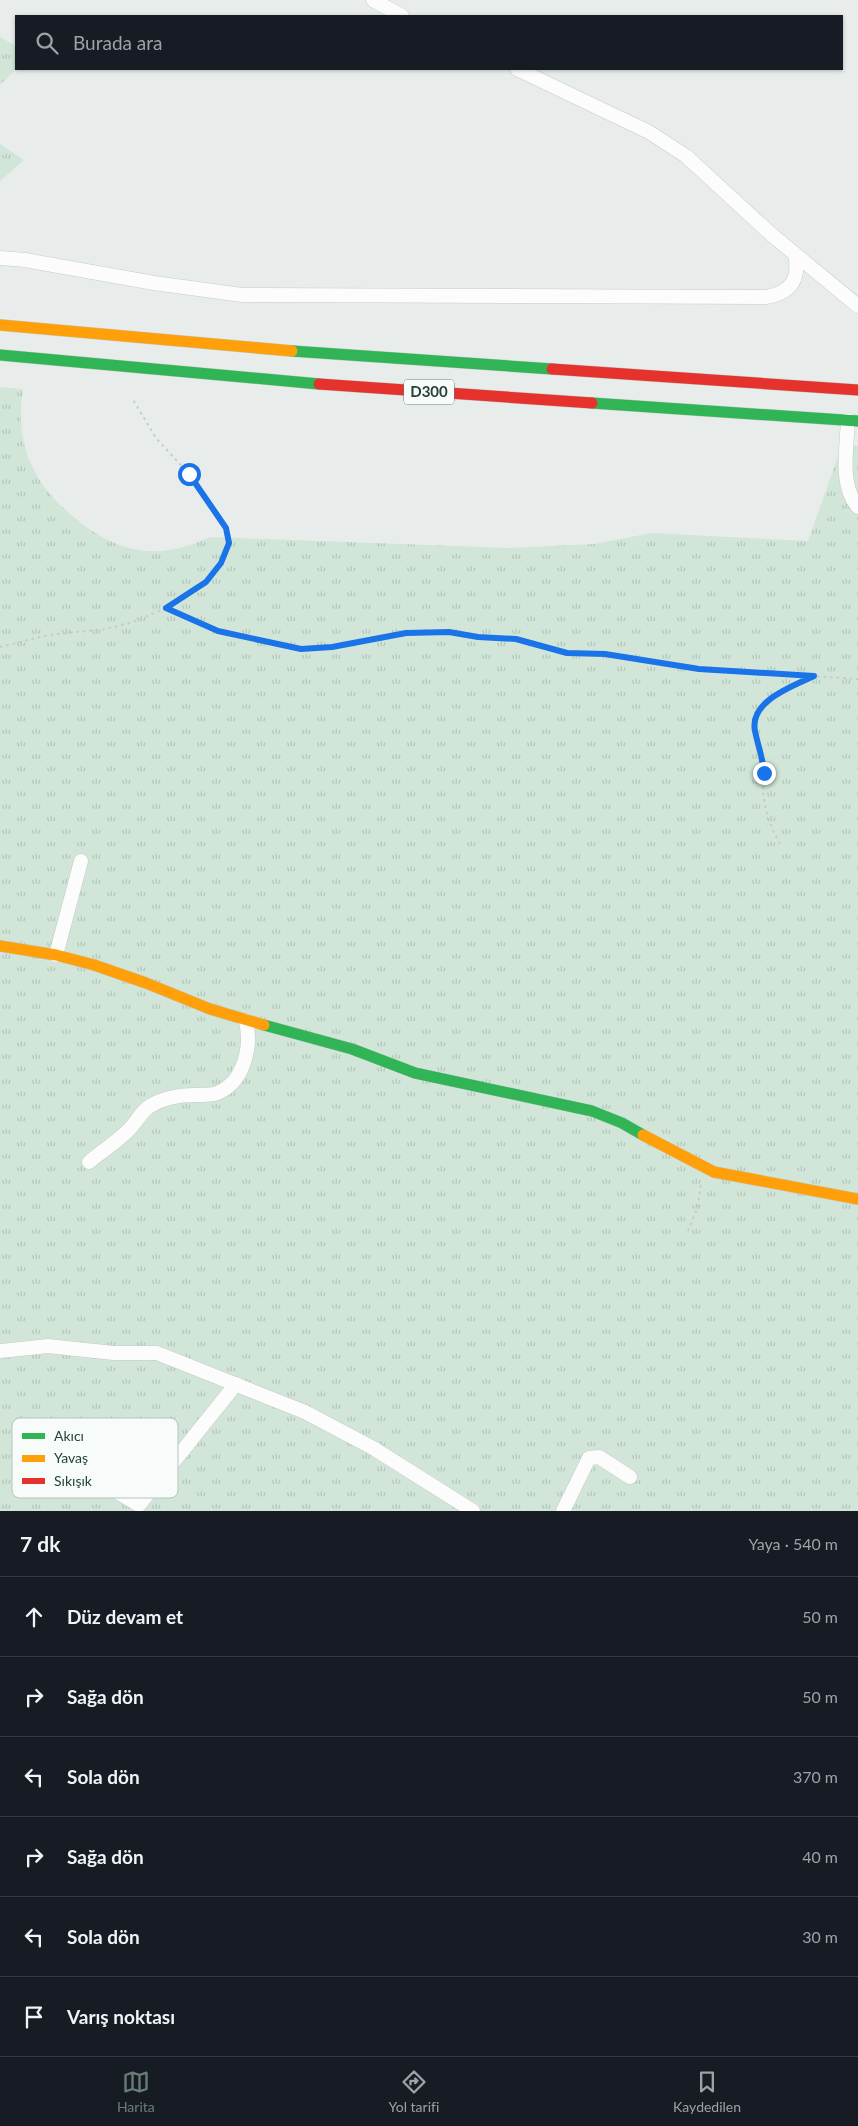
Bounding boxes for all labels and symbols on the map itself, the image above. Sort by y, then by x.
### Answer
road number: D300 [404,380,454,404]
route start [178,463,201,486]
route end [753,762,776,785]
legend [12,1418,178,1498]
text: Akıcı [54,1427,84,1444]
text: Yavaş [54,1449,88,1466]
text: Sıkışık [54,1472,93,1489]

